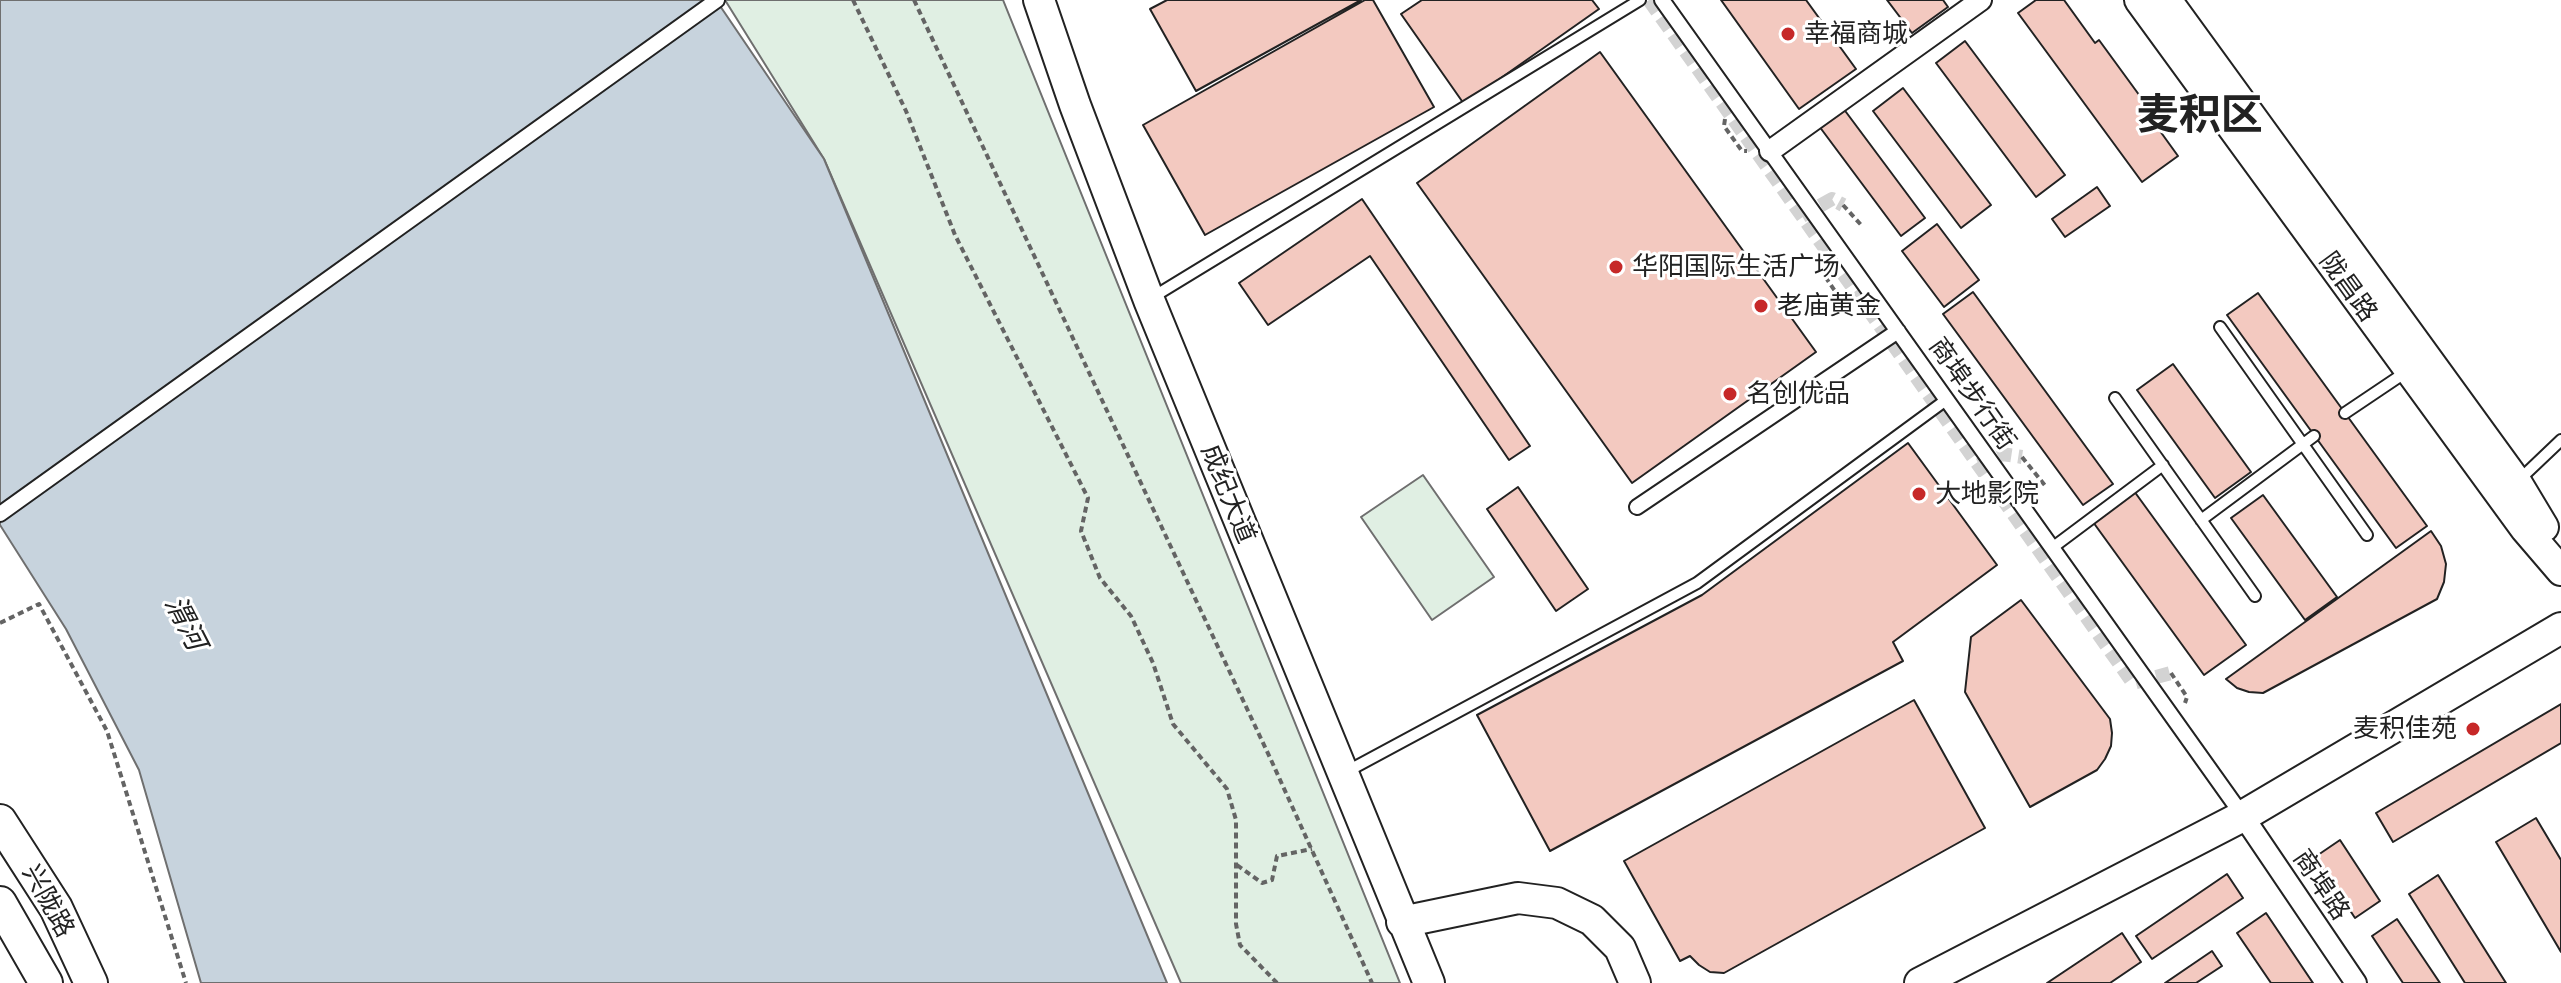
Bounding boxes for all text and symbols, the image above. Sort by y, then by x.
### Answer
place label: 幸福商城 [1804,18,1908,50]
marker: 幸福商城 [1779,25,1797,43]
district label: 麦积区 [2137,91,2263,141]
street label: 陇昌路 [2312,246,2384,328]
place label: 华阳国际生活广场 [1632,251,1840,283]
marker: 华阳国际生活广场 [1607,258,1625,276]
place label: 老庙黄金 [1777,290,1881,322]
marker: 老庙黄金 [1752,297,1770,315]
street label: 商埠步行街 [1922,332,2022,456]
place label: 名创优品 [1746,378,1850,410]
marker: 名创优品 [1721,385,1739,403]
street label: 成纪大道 [1194,440,1262,548]
place label: 大地影院 [1935,478,2039,510]
marker: 大地影院 [1910,485,1928,503]
water label: 渭河 [157,590,213,656]
place label: 麦积佳苑 [2353,713,2457,745]
marker: 麦积佳苑 [2464,720,2482,738]
street label: 商埠路 [2286,844,2356,926]
street label: 兴陇路 [15,859,81,943]

